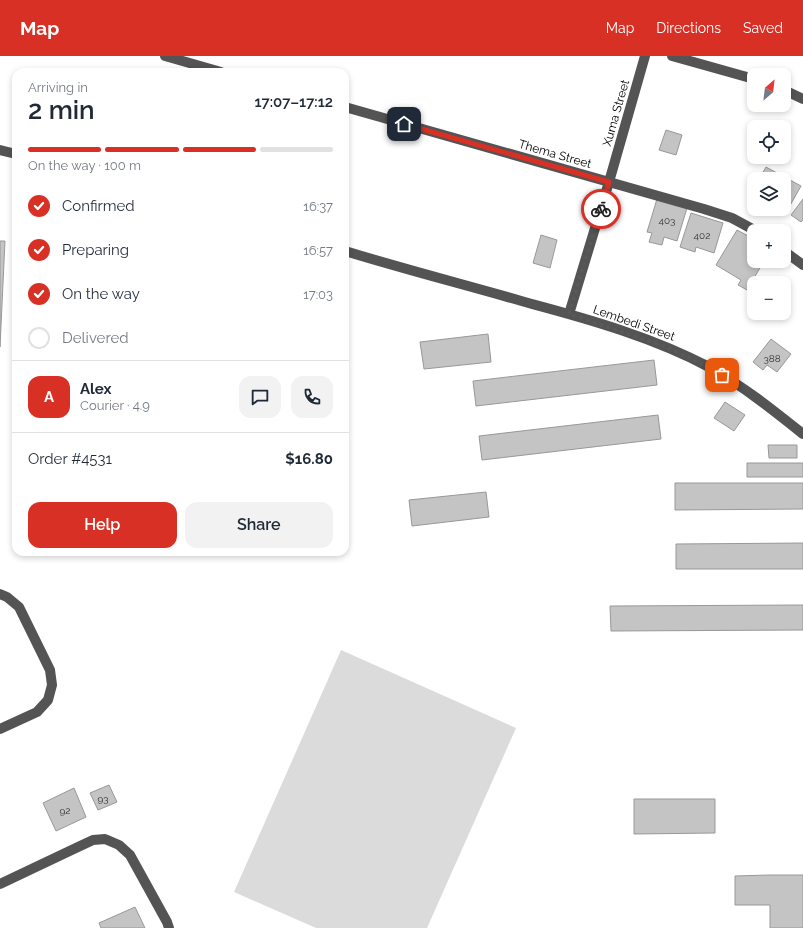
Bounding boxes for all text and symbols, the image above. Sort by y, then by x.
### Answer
text: Map [20,17,59,39]
text: Map [606,20,634,36]
text: Directions [656,20,721,36]
text: Saved [743,20,783,36]
north arrow [747,68,791,112]
map controls [747,68,791,320]
street label: Xuma Street [600,78,632,148]
text: Arriving in [28,80,88,95]
text: 17:07–17:12 [254,93,333,111]
text: 2 min [28,95,95,125]
pin [387,107,421,141]
icon: home [393,113,415,135]
button: locate [747,120,791,164]
street label: Thema Street [517,137,593,171]
text: On the way · 100 m [28,158,141,173]
button: layers [747,172,791,216]
courier [581,189,621,229]
icon: check [28,195,50,217]
text: Confirmed [62,197,135,215]
icon: bike [590,198,612,220]
text: 16:37 [303,199,333,214]
house number: 403 [659,215,675,226]
button: + [747,224,791,268]
house number: 402 [694,230,710,241]
icon: check [28,239,50,261]
text: Preparing [62,241,129,259]
text: 16:57 [303,243,333,258]
button: − [747,276,791,320]
icon: check [28,283,50,305]
text: On the way [62,285,140,303]
text: 17:03 [303,287,333,302]
street label: Lembedi Street [591,302,677,344]
text: Delivered [62,329,129,347]
house number: 388 [763,353,781,364]
pin [705,358,739,392]
icon: bag [711,364,733,386]
button: chat [239,376,281,418]
button: phone [291,376,333,418]
text: Alex [80,380,111,398]
text: A [44,388,54,406]
text: Courier · 4.9 [80,398,150,413]
text: Order #4531 [28,450,112,468]
text: $16.80 [285,450,333,468]
button: Help [28,502,177,548]
button: Share [185,502,333,548]
house number: 93 [97,793,109,804]
house number: 92 [59,805,71,816]

